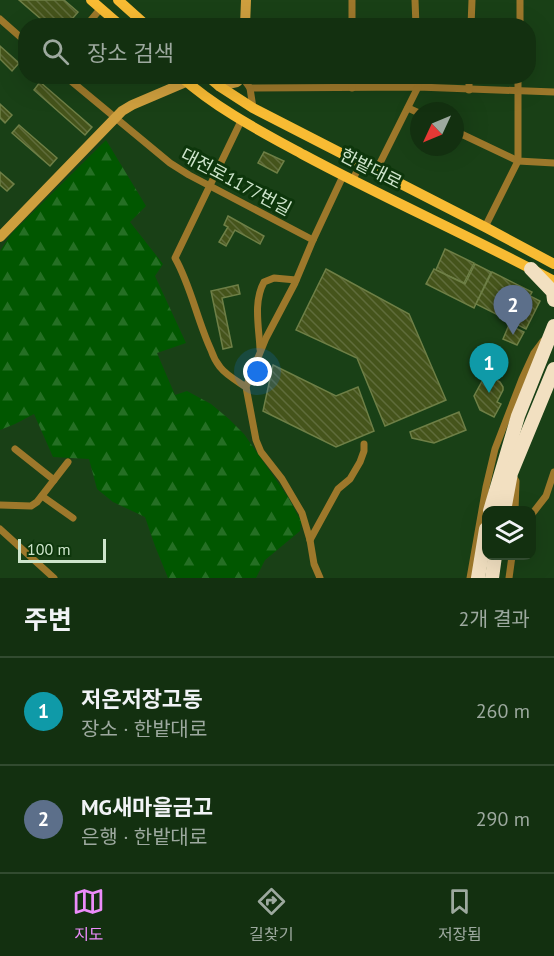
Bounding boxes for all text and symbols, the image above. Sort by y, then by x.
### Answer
search box [18,18,536,84]
icon: search [39,35,72,68]
text: 장소 검색 [87,39,174,67]
north arrow [410,102,464,156]
street label: 대전로1177번길 [177,143,296,220]
street label: 한밭대로 [336,143,406,194]
pin: 2 [494,286,532,335]
pin: 1 [470,344,508,393]
your location [243,357,272,386]
map controls [482,506,536,560]
button: layers [482,506,536,560]
scale bar [18,536,106,564]
text: 100 m [27,539,70,559]
text: 주변 [24,603,72,636]
text: 2개 결과 [459,606,530,632]
text: 저온저장고동 [81,685,202,713]
text: 1 [38,698,49,724]
text: 260 m [476,698,530,724]
text: 장소 · 한밭대로 [81,716,207,742]
text: MG새마을금고 [81,793,213,821]
text: 2 [38,806,49,832]
text: 290 m [476,806,530,832]
text: 은행 · 한밭대로 [81,824,207,850]
tab: 지도 [72,885,105,945]
tab: 길찾기 [249,885,294,945]
tab: 저장됨 [438,885,482,945]

